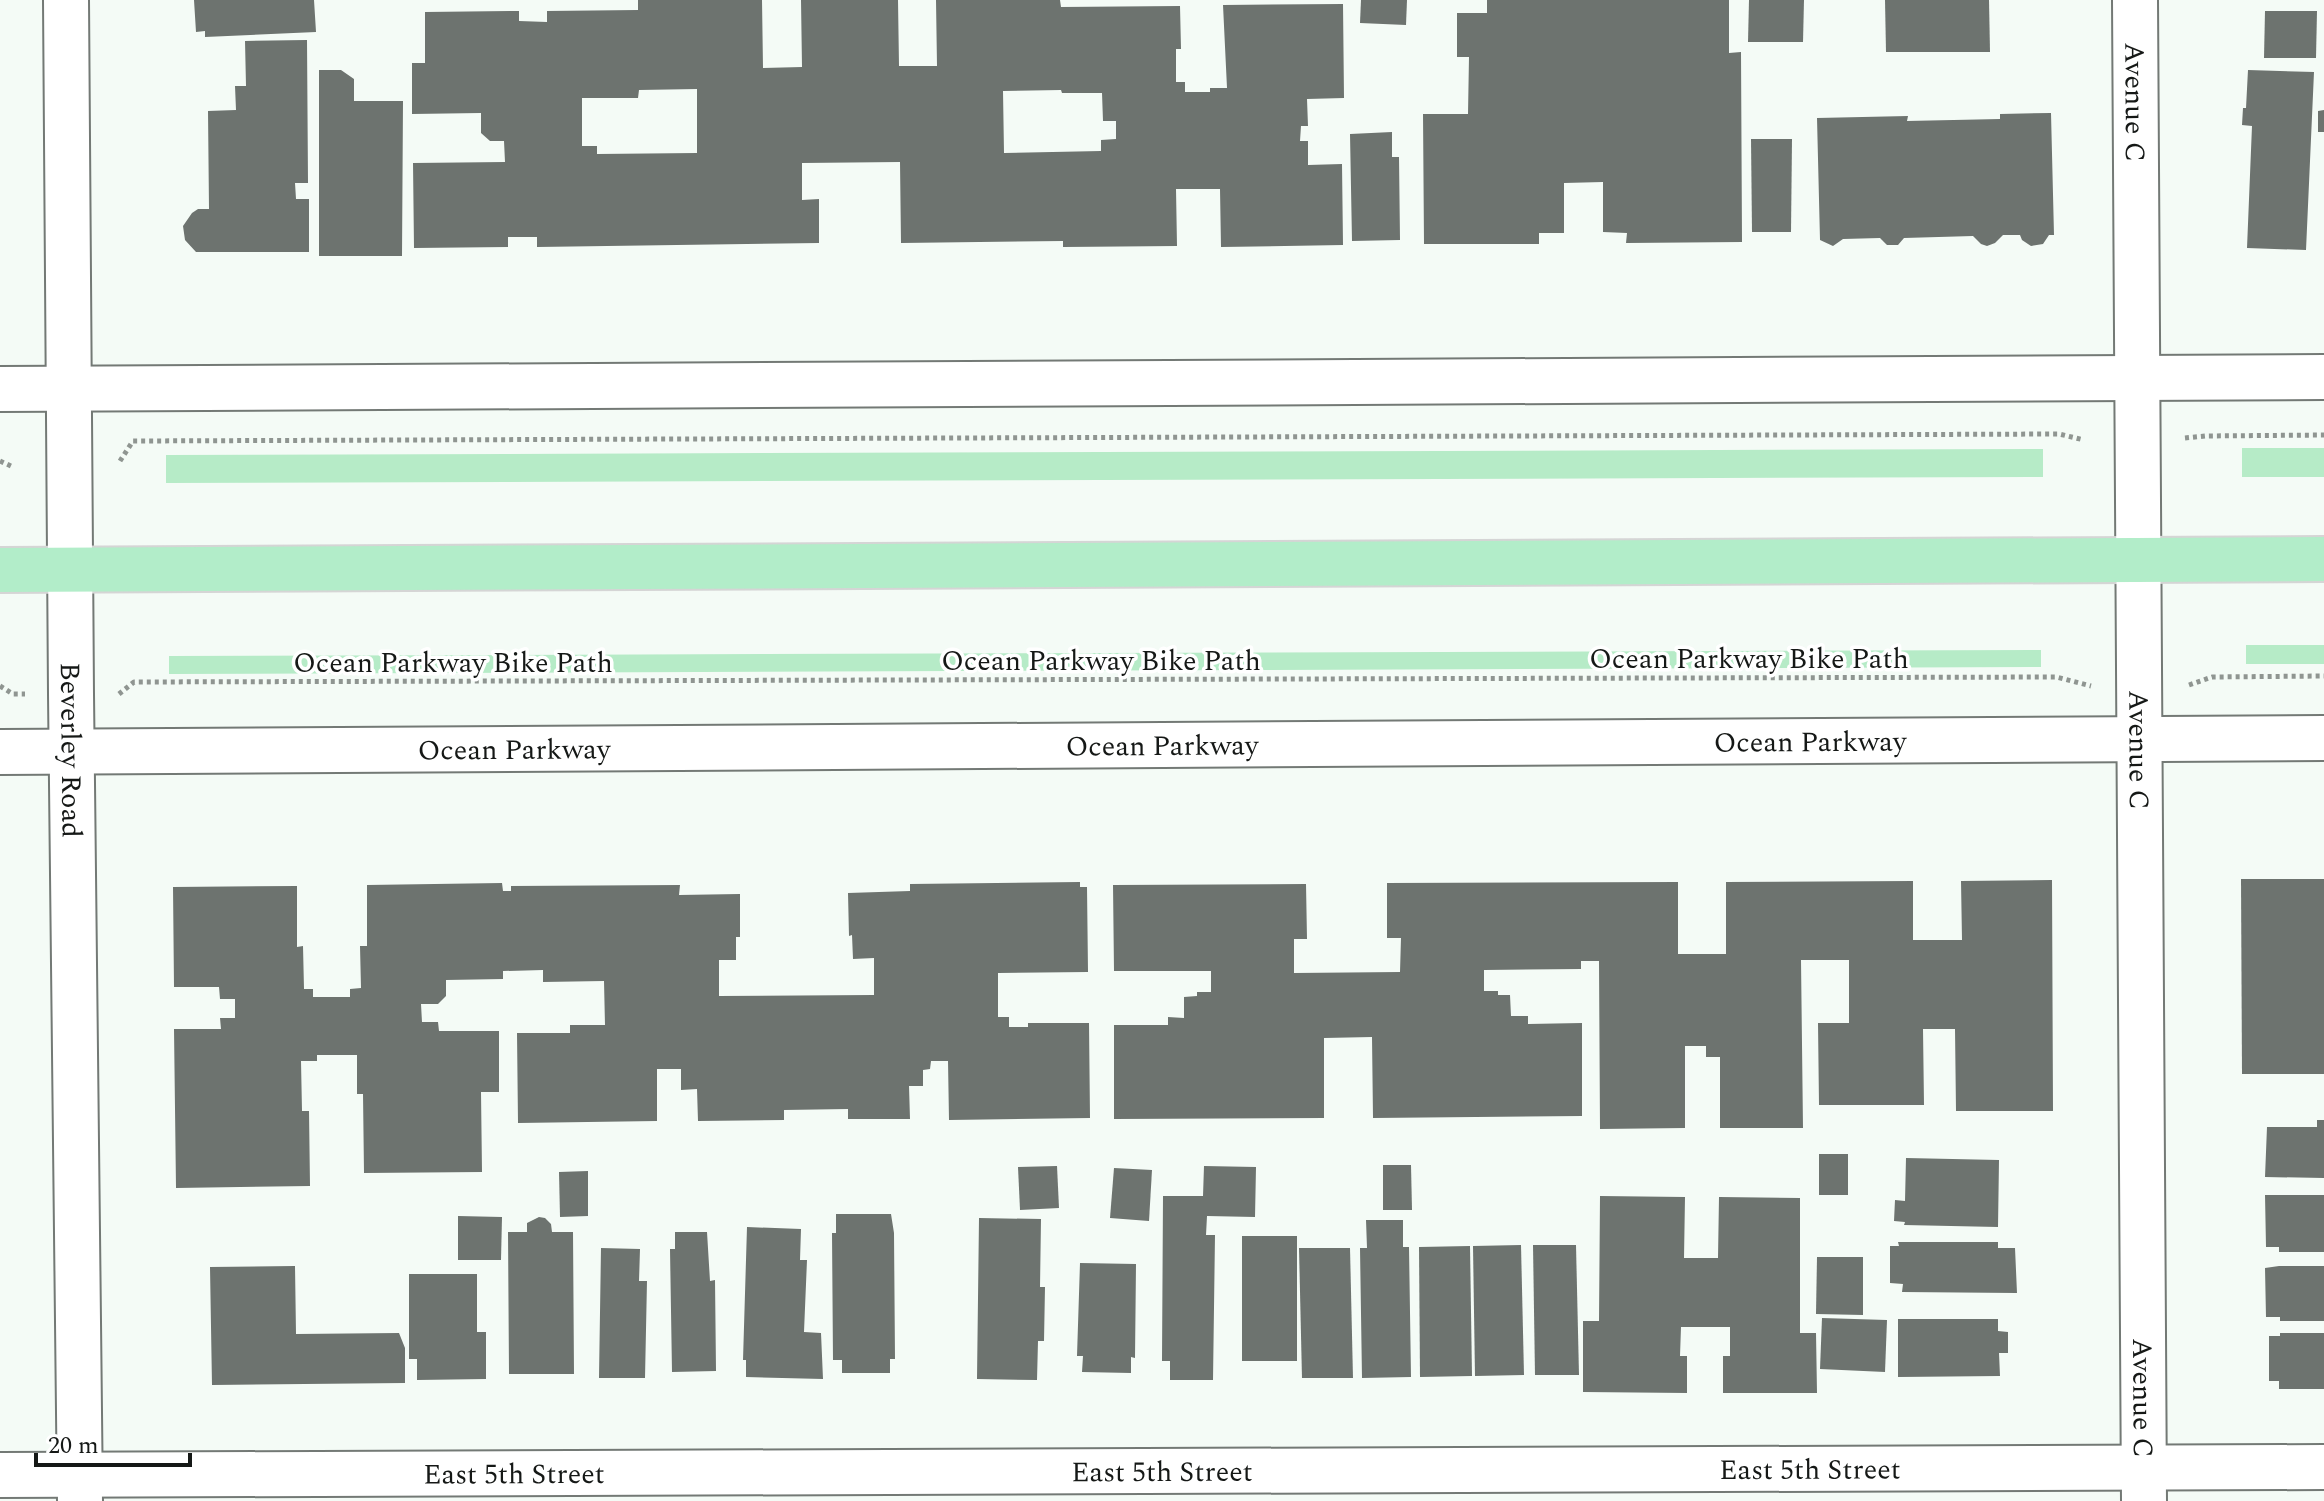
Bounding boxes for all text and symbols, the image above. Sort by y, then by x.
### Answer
street label: Avenue C [2112,42,2156,162]
street label: Ocean Parkway Bike Path [1589,638,1909,681]
street label: Ocean Parkway Bike Path [941,640,1261,683]
street label: Ocean Parkway Bike Path [293,642,613,685]
street label: Beverley Road [48,662,93,838]
street label: Avenue C [2116,690,2160,810]
street label: Ocean Parkway [1714,721,1908,765]
street label: Ocean Parkway [1066,724,1260,769]
street label: Ocean Parkway [418,728,612,772]
street label: Avenue C [2120,1338,2164,1458]
scale bar [36,1417,190,1467]
text: 20 m [48,1428,99,1464]
street label: East 5th Street [1719,1448,1901,1492]
street label: East 5th Street [1071,1451,1253,1494]
street label: East 5th Street [423,1453,605,1497]

